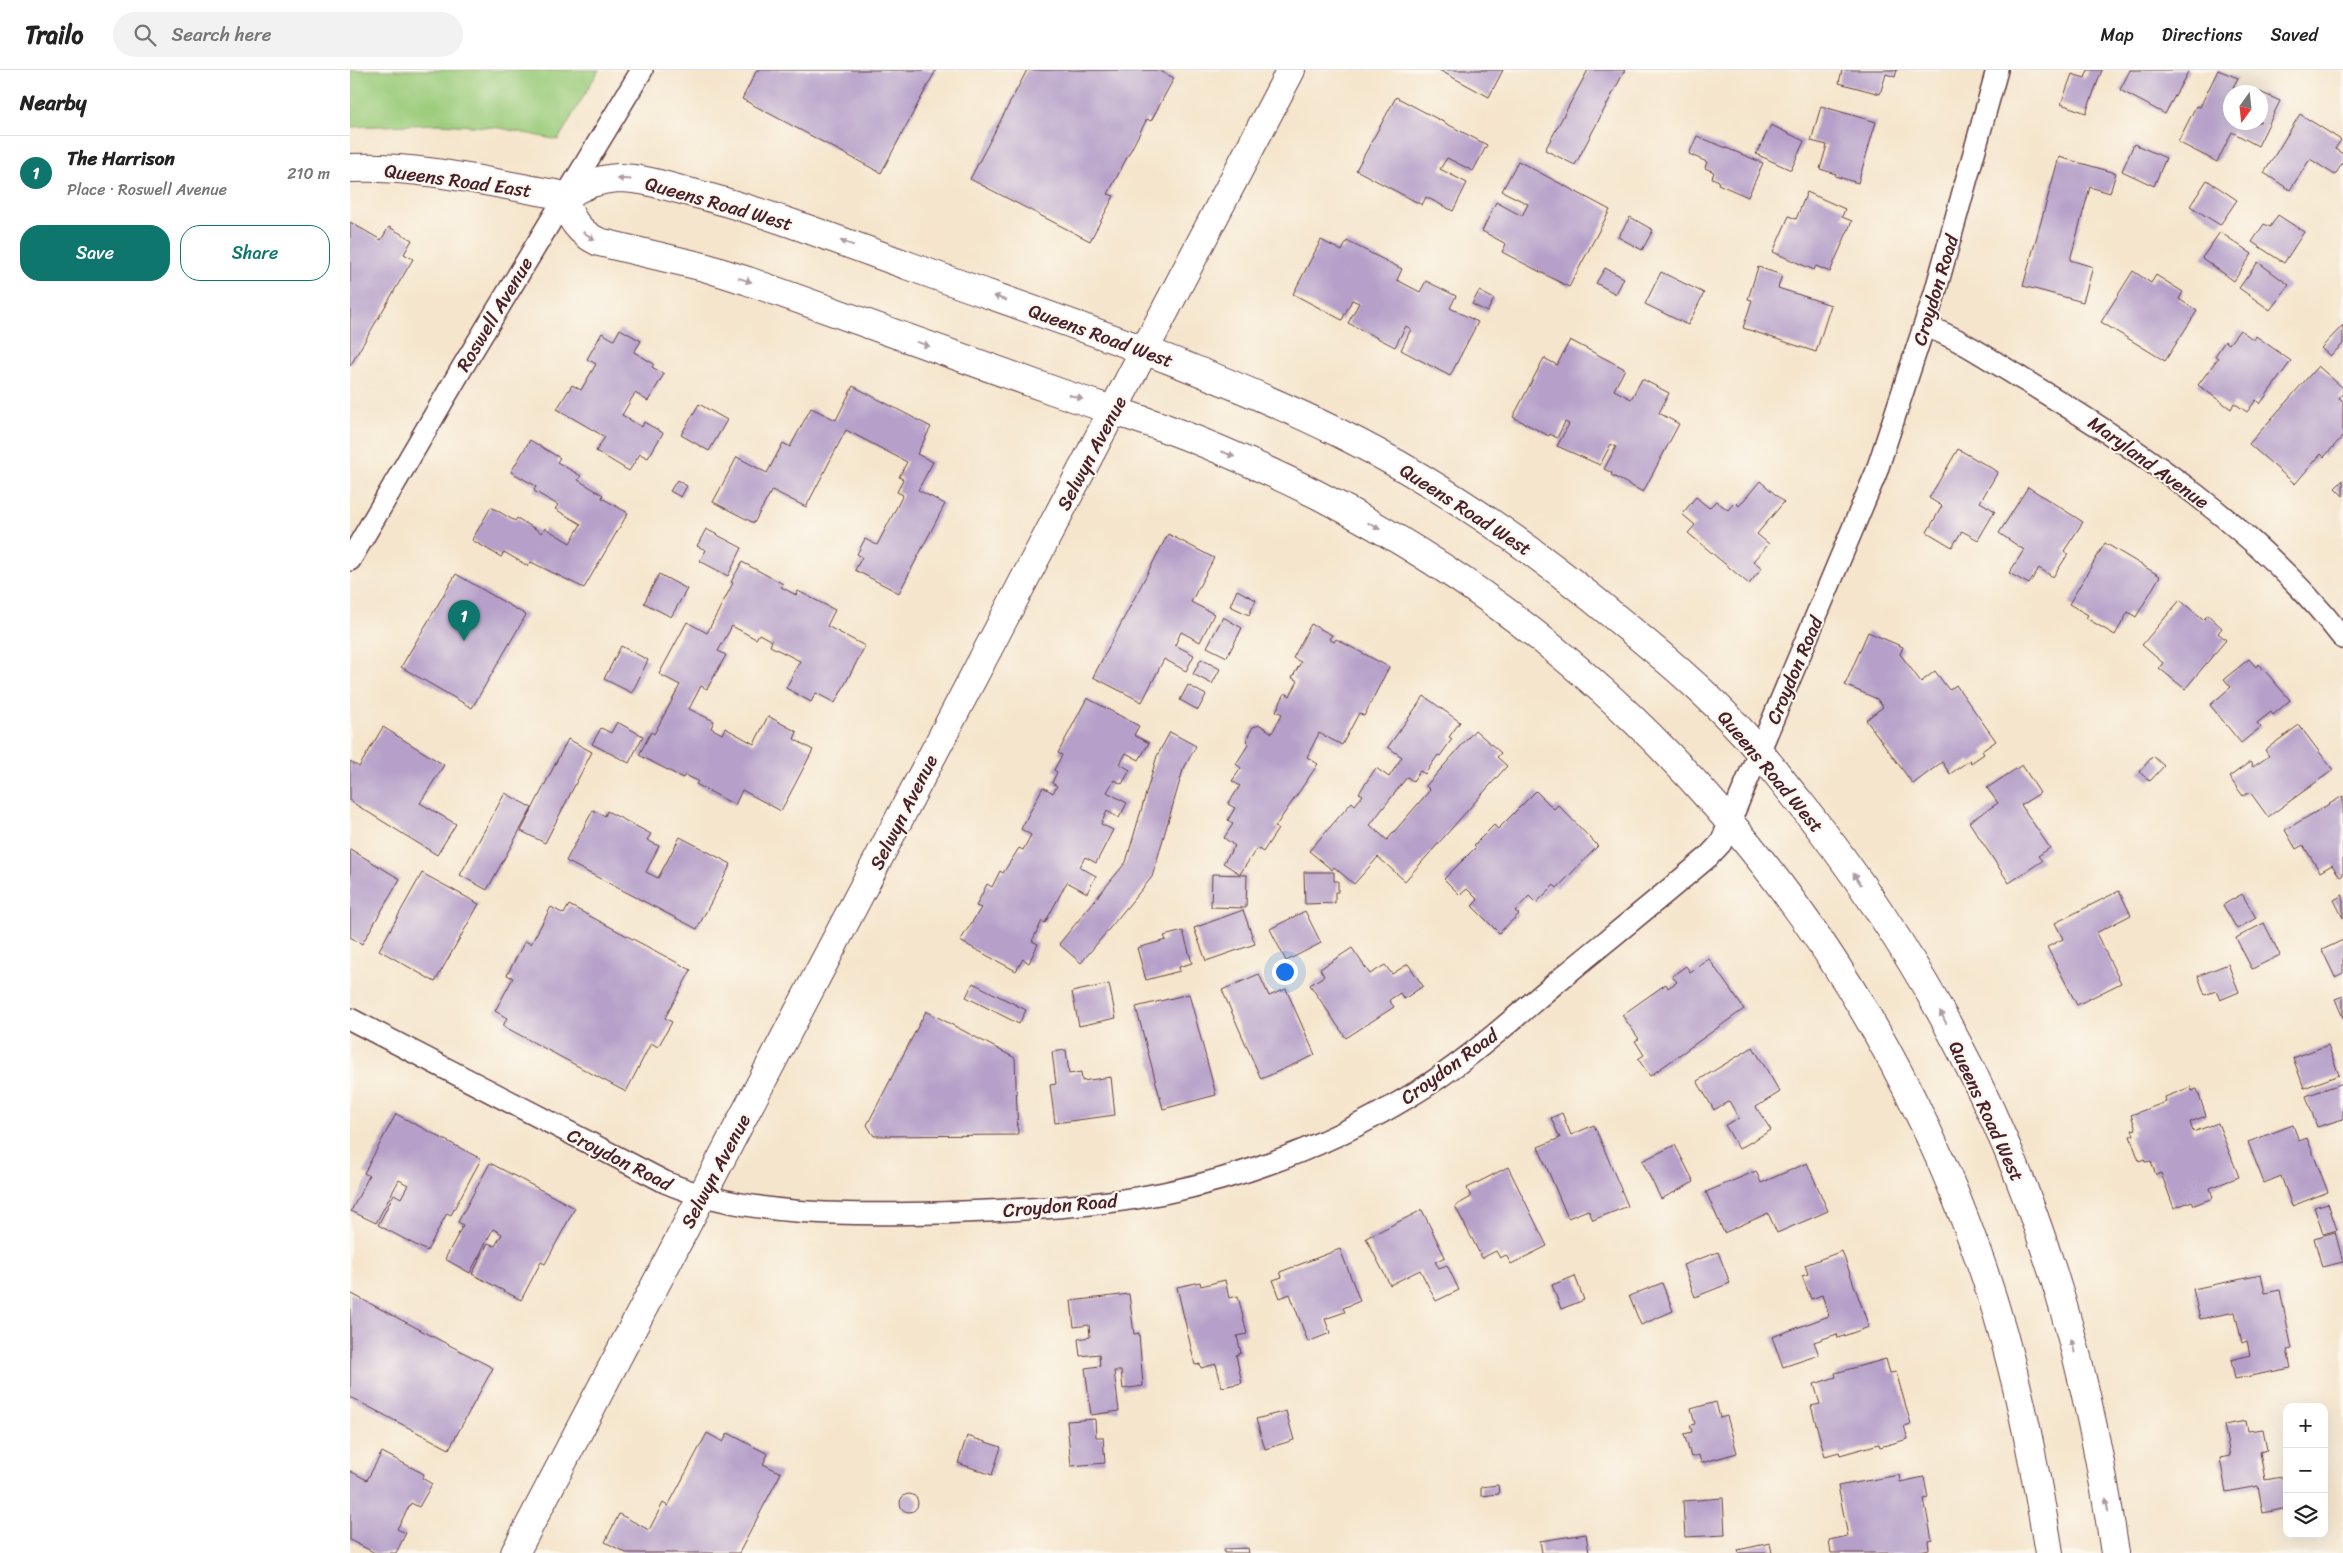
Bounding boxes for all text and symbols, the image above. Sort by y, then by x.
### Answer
search box [113,12,463,57]
text: Trailo [25,14,83,56]
text: Search here [171,18,272,51]
text: Map [2101,19,2134,51]
text: Directions [2162,19,2243,51]
text: Saved [2271,19,2318,51]
icon: search [131,21,159,49]
text: Nearby [20,84,86,122]
north arrow [2223,85,2268,130]
text: The Harrison [67,142,175,175]
street label: Queens Road East [382,154,534,207]
text: 1 [33,159,39,188]
text: 210 m [287,159,330,188]
street label: Queens Road West [641,167,797,240]
text: Place · Roswell Avenue [67,175,227,204]
one-way arrow [616,175,632,183]
button: Save [20,225,170,281]
button: Share [180,225,330,281]
street label: Croydon Road [1903,230,1968,350]
one-way arrow [583,231,596,241]
one-way arrow [839,239,854,247]
street label: Roswell Avenue [447,250,542,378]
one-way arrow [738,277,753,284]
one-way arrow [992,294,1007,302]
street label: Queens Road West [1024,294,1178,377]
one-way arrow [915,341,930,348]
street label: Selwyn Avenue [1047,390,1136,517]
one-way arrow [1069,394,1084,402]
street label: Maryland Avenue [2081,407,2217,518]
one-way arrow [1221,450,1235,458]
street label: Queens Road West [1393,454,1539,565]
one-way arrow [1366,522,1381,530]
pin: 1 [448,600,480,641]
street label: Croydon Road [1757,610,1832,729]
street label: Queens Road West [1709,702,1832,840]
street label: Selwyn Avenue [860,749,947,876]
one-way arrow [1852,872,1862,886]
your location [1272,959,1298,985]
one-way arrow [1939,1010,1947,1024]
street label: Croydon Road [1393,1019,1506,1113]
street label: Queens Road West [1939,1035,2034,1187]
street label: Selwyn Avenue [671,1108,760,1235]
street label: Croydon Road [561,1119,679,1201]
street label: Croydon Road [1002,1184,1119,1227]
one-way arrow [2068,1339,2076,1354]
map controls [2283,1403,2328,1538]
button: + [2283,1403,2328,1448]
button: − [2283,1448,2328,1493]
button: layers [2283,1493,2328,1538]
one-way arrow [2103,1496,2111,1512]

